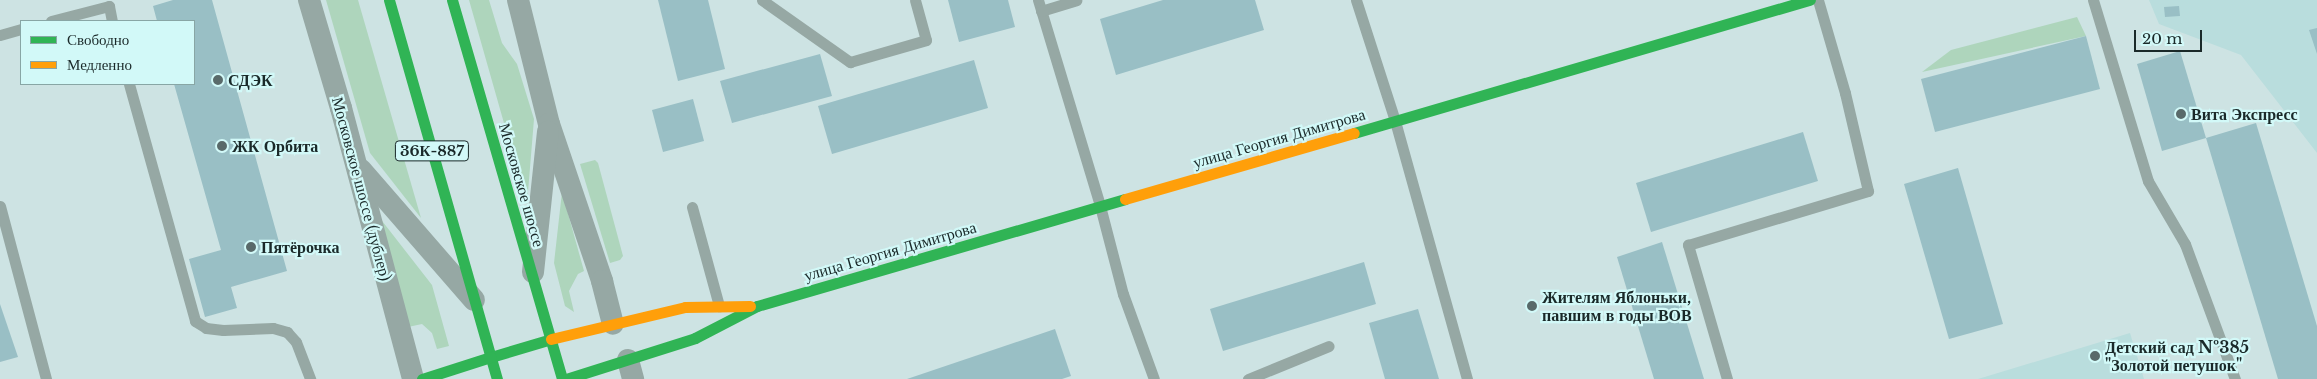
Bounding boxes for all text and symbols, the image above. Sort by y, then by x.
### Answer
legend [20,20,195,85]
scale bar [2137,20,2204,52]
text: 20 m [2142,29,2182,48]
text: Свободно [67,30,129,49]
text: Медленно [67,55,132,74]
place label: СДЭК [228,70,273,90]
marker: СДЭК [212,74,224,86]
street label: Московское шоссе (дублер) [328,95,396,283]
street label: улица Георгия Димитрова [1191,104,1367,172]
place label: Вита Экспресс [2191,104,2298,124]
marker: Вита Экспресс [2175,108,2187,120]
street label: Московское шоссе [495,121,549,249]
place label: ЖК Орбита [232,136,318,156]
road number: 36К-887 [394,138,470,164]
marker: ЖК Орбита [216,140,228,152]
street label: улица Георгия Димитрова [802,217,978,285]
place label: Пятёрочка [261,237,340,257]
marker: Пятёрочка [245,241,257,253]
place label: Жителям Яблоньки, павшим в годы ВОВ [1542,287,1692,325]
marker: Жителям Яблоньки, павшим в годы ВОВ [1526,300,1538,312]
place label: Детский сад №385 "Золотой петушок" [2105,337,2249,375]
marker: Детский сад №385 "Золотой петушок" [2089,350,2101,362]

